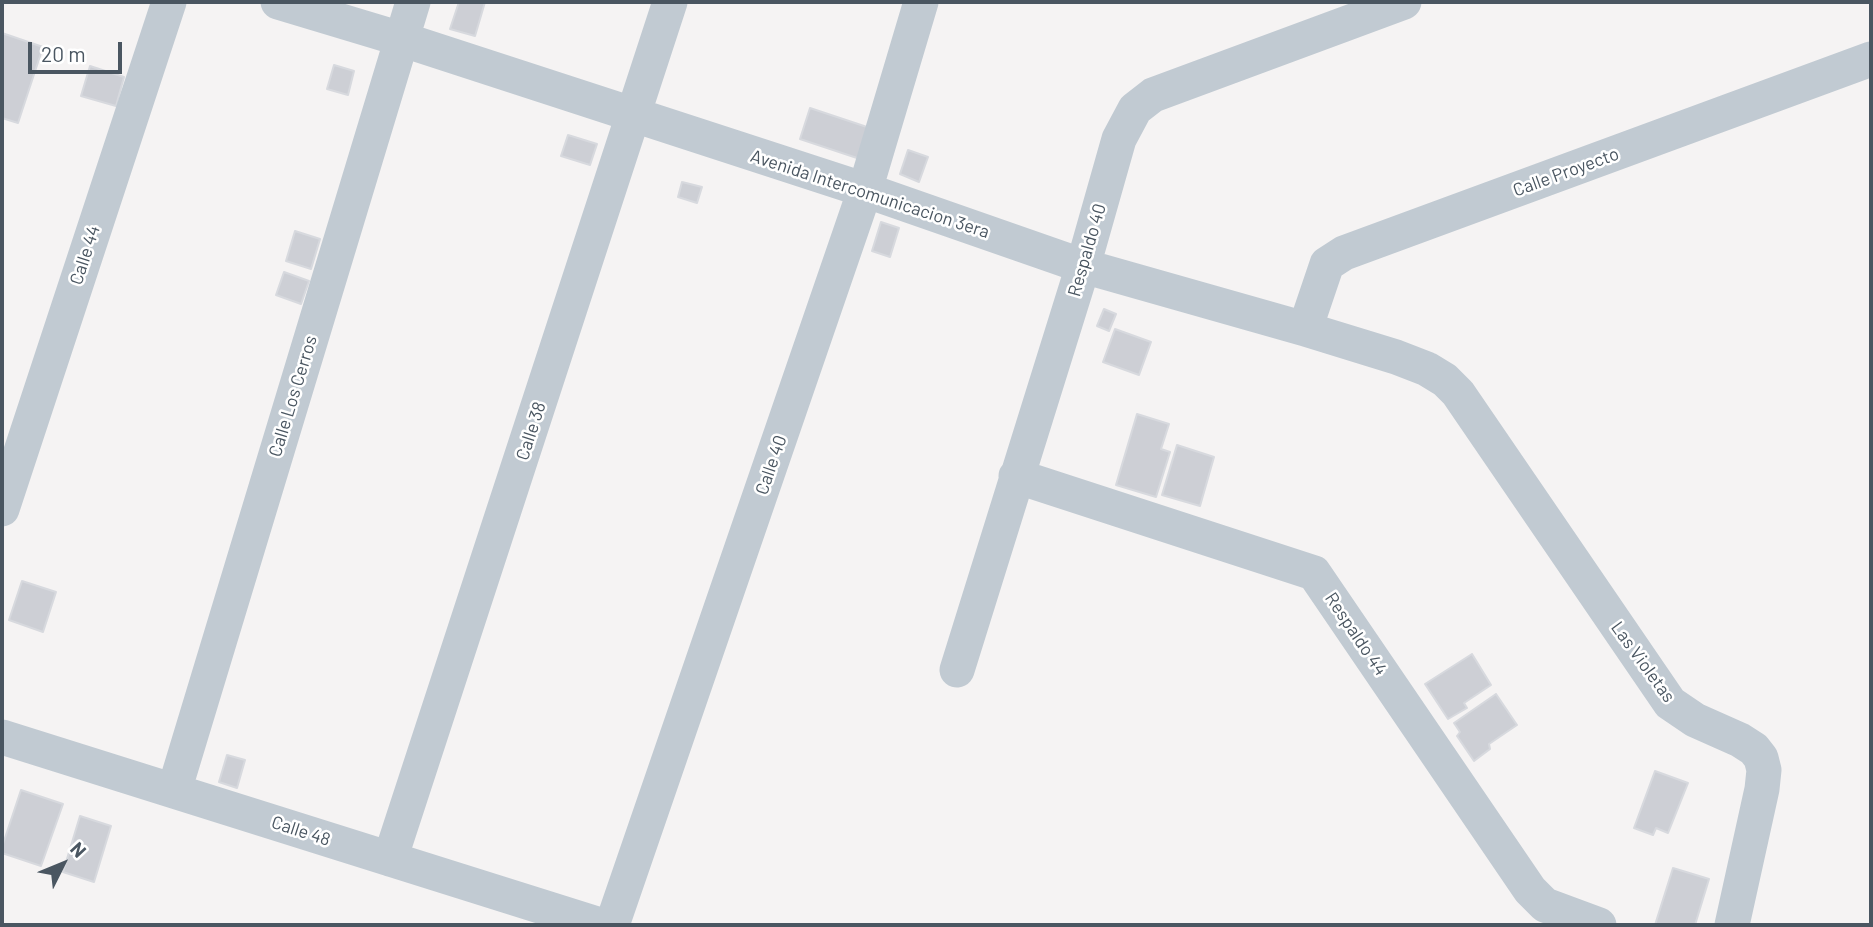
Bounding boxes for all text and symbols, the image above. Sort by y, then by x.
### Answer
scale bar [32,28,126,72]
text: 20 m [41,41,86,66]
street label: Calle Proyecto [1510,143,1622,201]
street label: Avenida Intercomunicacion 3era [748,145,992,243]
street label: Respaldo 40 [1063,201,1111,299]
street label: Calle 44 [65,223,105,287]
street label: Calle Los Cerros [264,333,322,459]
street label: Calle 38 [511,399,551,463]
street label: Calle 40 [751,432,791,498]
street label: Respaldo 44 [1320,588,1392,680]
street label: Las Violetas [1606,617,1680,707]
street label: Calle 48 [269,811,333,851]
north arrow [28,829,98,899]
text: N [66,837,91,862]

